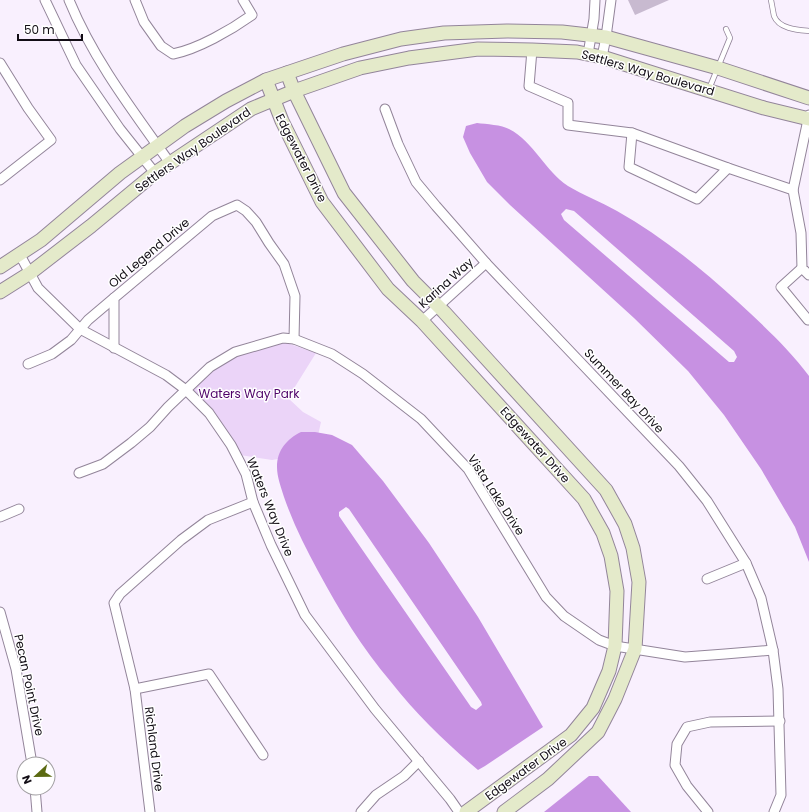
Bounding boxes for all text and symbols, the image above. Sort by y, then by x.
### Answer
scale bar [18,16,82,42]
text: 50 m [24,21,55,38]
street label: Settlers Way Boulevard [580,45,717,100]
street label: Settlers Way Boulevard [131,103,254,196]
street label: Edgewater Drive [272,111,331,205]
street label: Old Legend Drive [105,214,193,292]
street label: Karina Way [415,253,477,312]
street label: Summer Bay Drive [581,345,668,437]
park label: Waters Way Park [198,385,300,402]
street label: Edgewater Drive [496,403,574,487]
street label: Vista Lake Drive [464,451,529,538]
street label: Waters Way Drive [243,455,298,559]
street label: Pecan Point Drive [10,632,49,737]
street label: Richland Drive [141,706,168,792]
street label: Edgewater Drive [481,733,570,804]
north arrow [16,756,56,796]
text: N [18,773,36,787]

